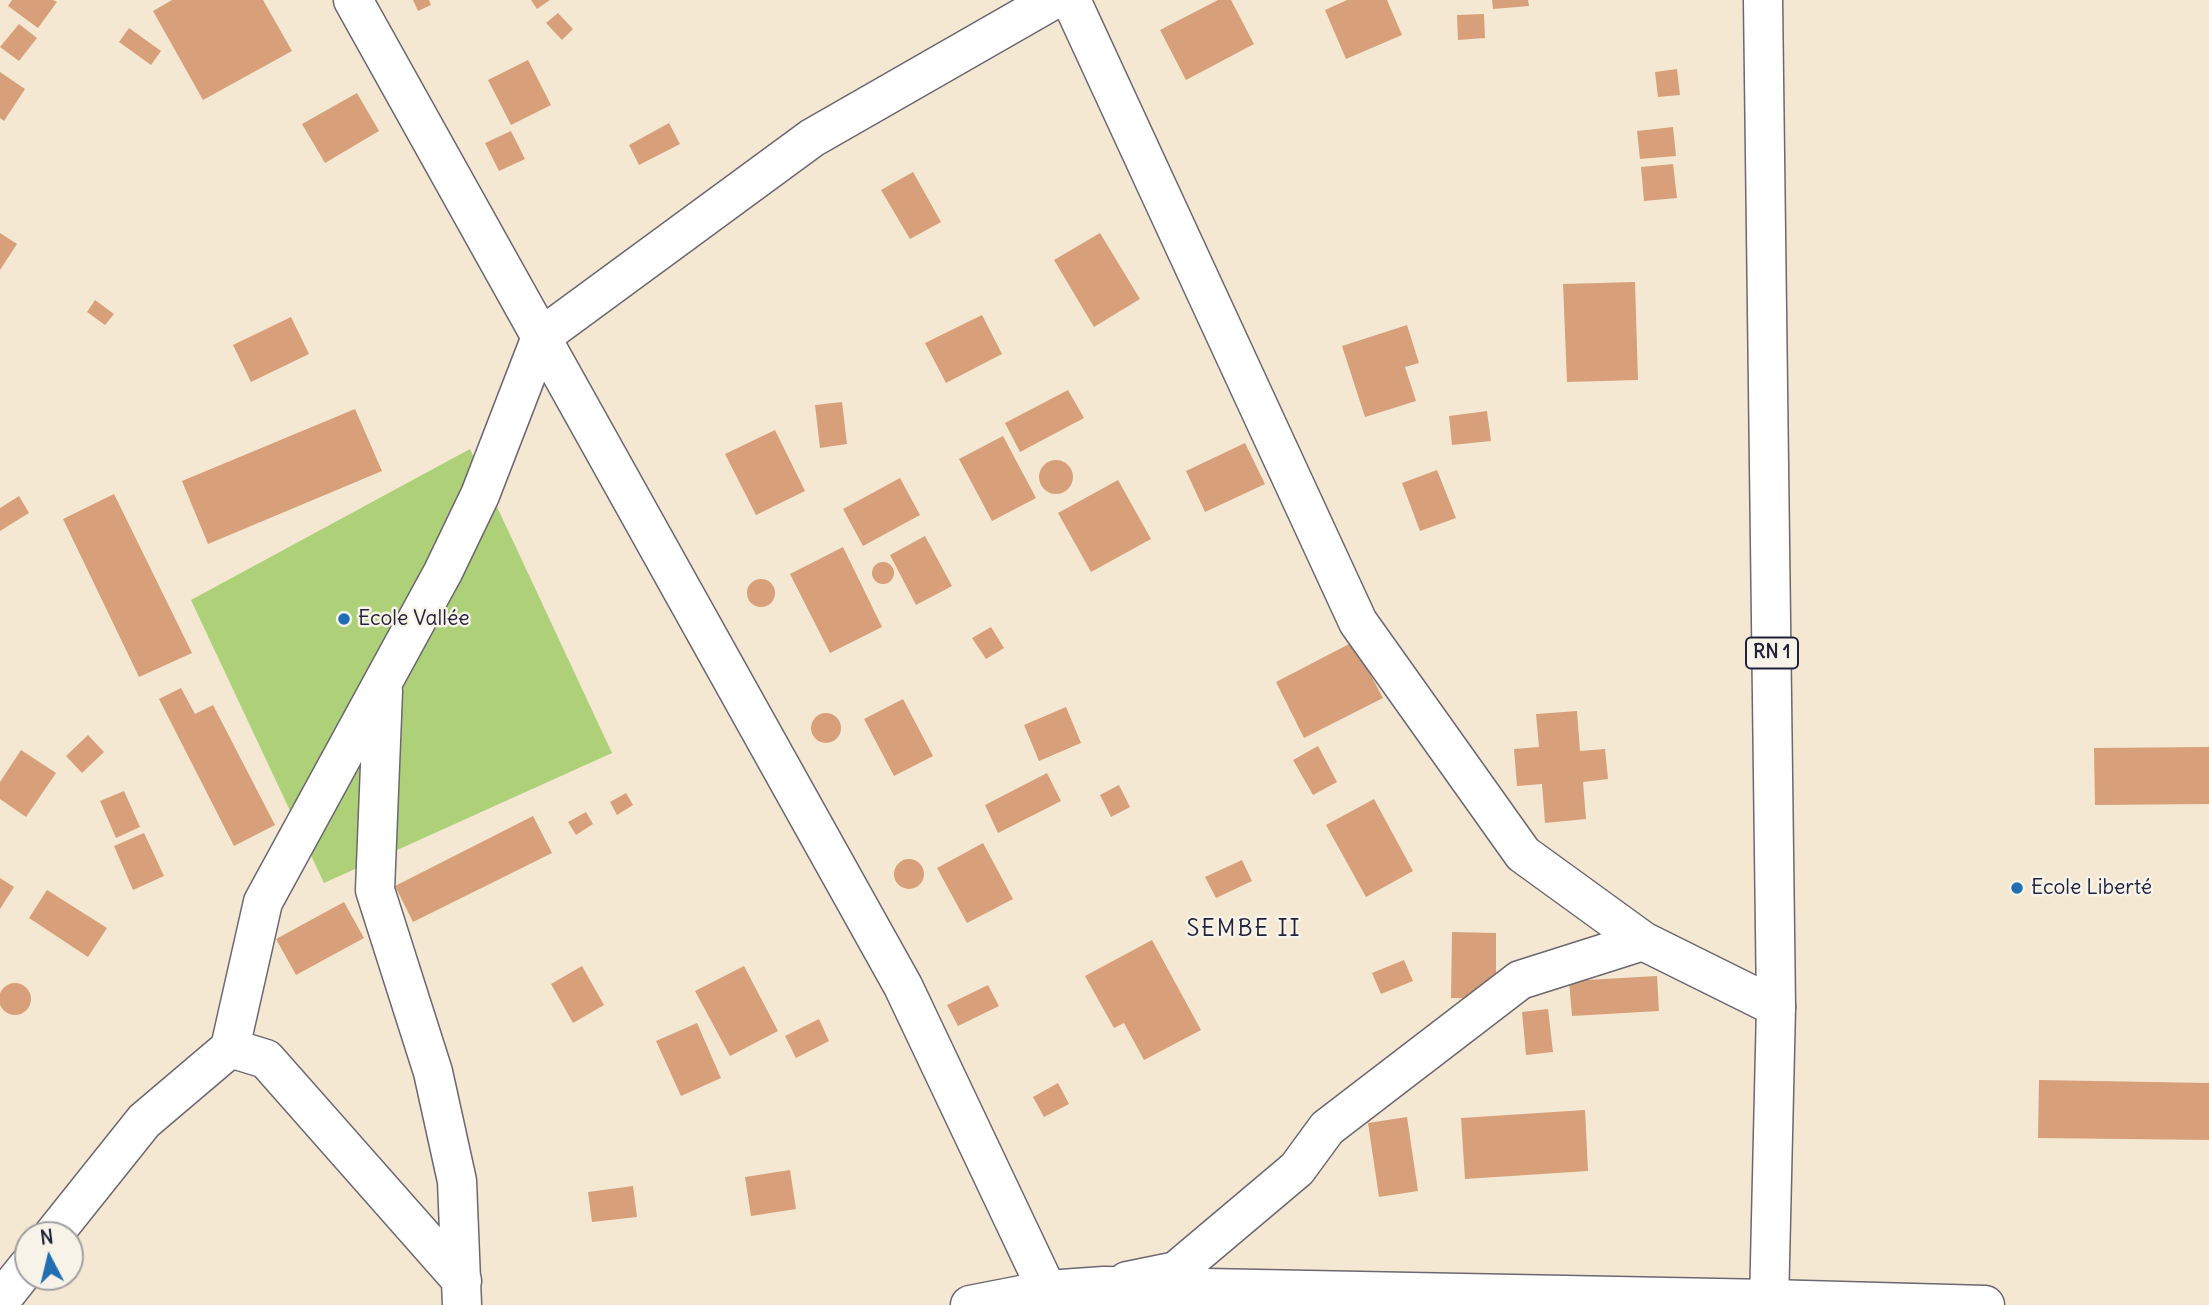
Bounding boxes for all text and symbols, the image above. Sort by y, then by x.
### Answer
place label: Ecole Vallée [358,606,470,632]
marker: Ecole Vallée [336,611,352,627]
road number: RN 1 [1746,638,1798,668]
place label: Ecole Liberté [2031,875,2152,901]
marker: Ecole Liberté [2009,880,2025,896]
district label: SEMBE II [1187,915,1301,943]
north arrow [14,1221,84,1291]
text: N [39,1224,55,1250]

